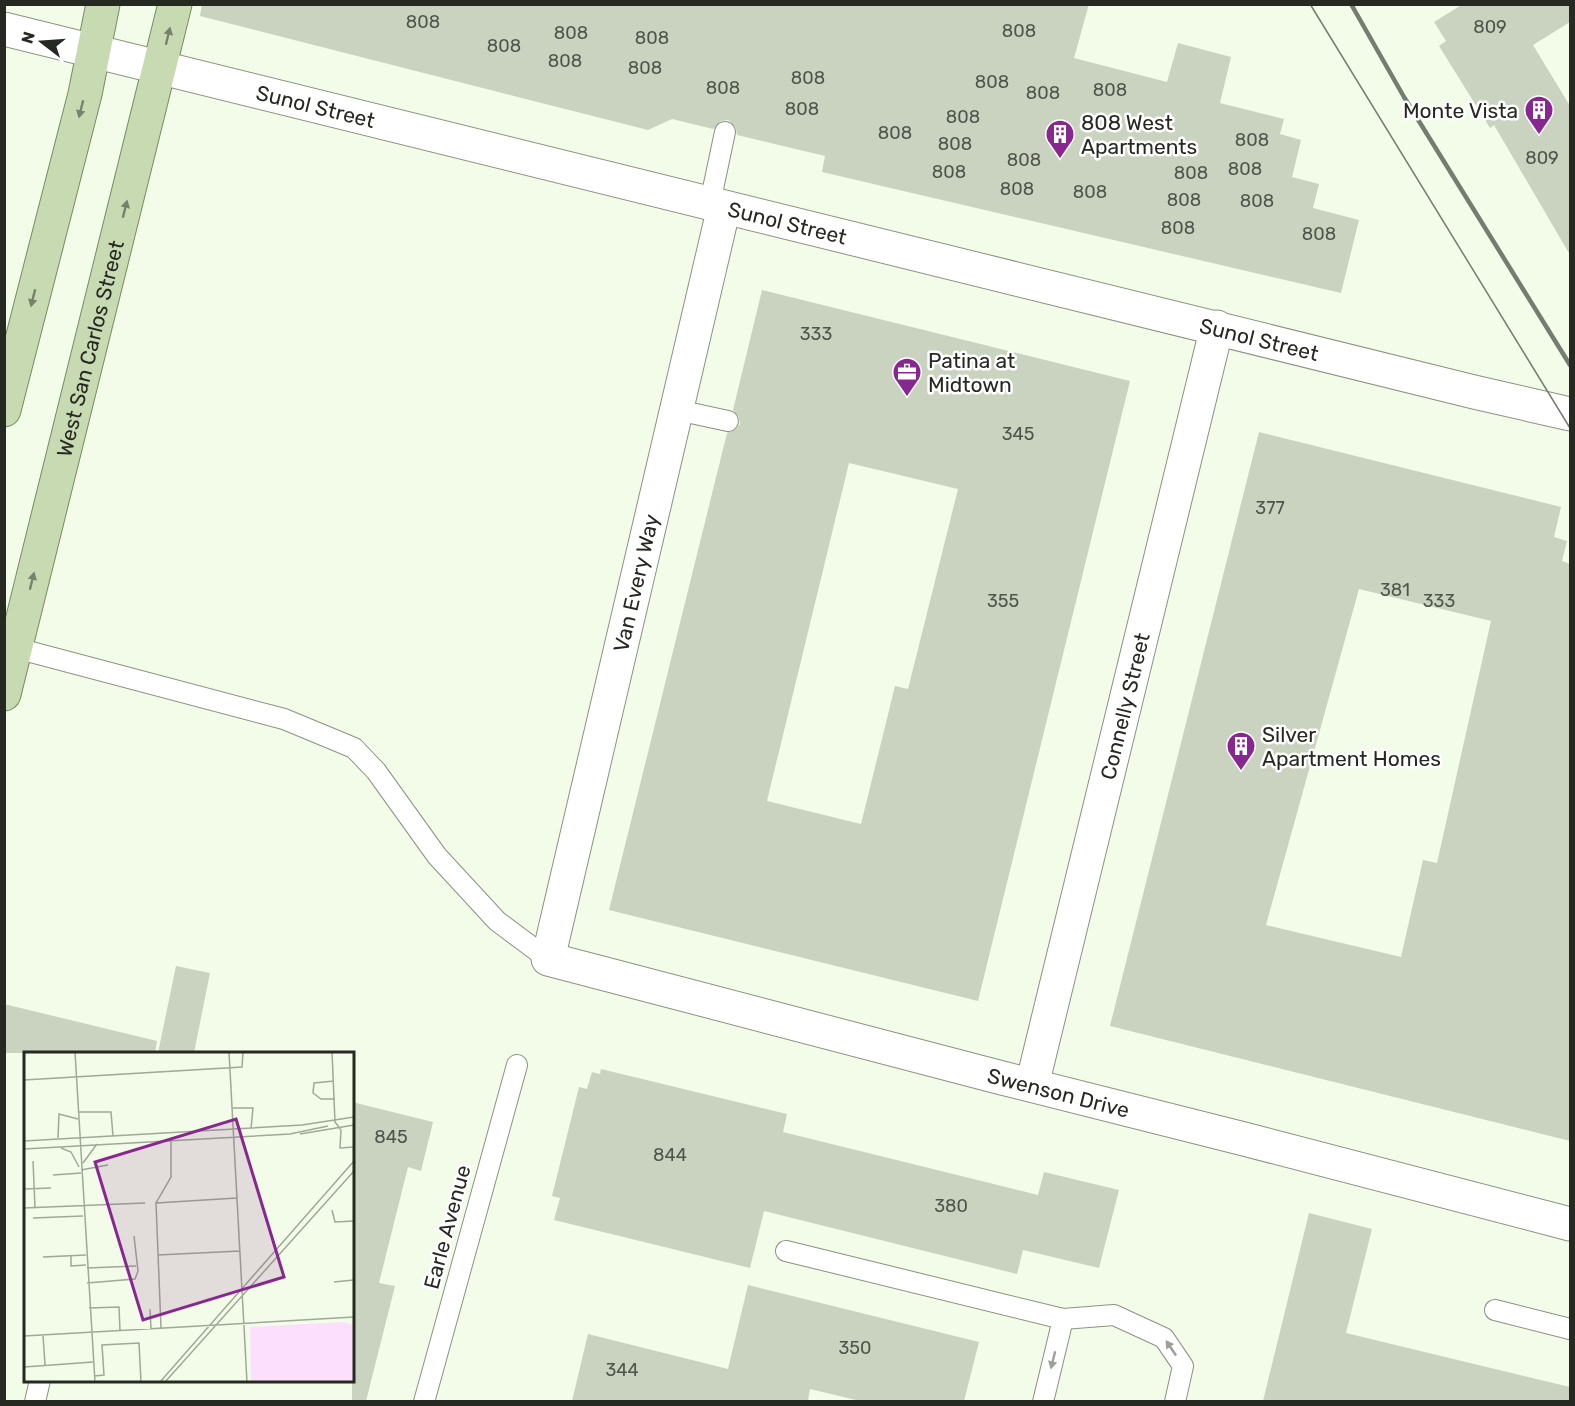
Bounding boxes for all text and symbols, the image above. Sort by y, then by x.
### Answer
house number: 808 [406,11,440,33]
north arrow [12,12,72,72]
house number: 809 [1473,16,1507,38]
house number: 808 [1002,20,1036,42]
house number: 808 [554,22,588,44]
one-way arrow [163,27,173,45]
house number: 808 [635,27,669,49]
text: N [17,29,39,46]
house number: 808 [487,35,521,57]
house number: 808 [548,50,582,72]
house number: 808 [628,57,662,79]
house number: 808 [791,67,825,89]
house number: 808 [975,71,1009,93]
house number: 808 [706,77,740,99]
street label: Sunol Street [254,79,378,133]
house number: 808 [1093,79,1127,101]
house number: 808 [1026,82,1060,104]
building icon: Monte Vista [1523,94,1555,136]
house number: 808 [785,98,819,120]
place label: Monte Vista [1403,98,1518,123]
one-way arrow [76,99,86,118]
house number: 808 [946,106,980,128]
place label: 808 West Apartments [1081,110,1197,159]
building icon: 808 West Apartments [1044,118,1076,160]
house number: 808 [878,122,912,144]
house number: 808 [1235,129,1269,151]
house number: 808 [938,133,972,155]
house number: 809 [1525,147,1559,169]
house number: 808 [1007,149,1041,171]
house number: 808 [1228,158,1262,180]
house number: 808 [932,161,966,183]
house number: 808 [1174,162,1208,184]
house number: 808 [1000,178,1034,200]
house number: 808 [1073,181,1107,203]
house number: 808 [1167,189,1201,211]
house number: 808 [1240,190,1274,212]
street label: Sunol Street [725,196,849,249]
one-way arrow [121,199,131,218]
house number: 808 [1161,217,1195,239]
house number: 808 [1302,223,1336,245]
street label: West San Carlos Street [51,238,128,459]
one-way arrow [28,288,38,307]
street label: Sunol Street [1197,312,1321,366]
house number: 333 [800,323,832,345]
place label: Patina at Midtown [928,348,1015,397]
office icon: Patina at Midtown [891,356,923,398]
house number: 345 [1002,423,1034,445]
house number: 377 [1255,497,1285,519]
street label: Van Every Way [608,511,664,654]
one-way arrow [28,572,38,590]
house number: 381 [1380,579,1410,601]
house number: 355 [987,590,1019,612]
house number: 333 [1423,590,1455,612]
street label: Connelly Street [1094,630,1154,782]
place label: Silver Apartment Homes [1262,722,1441,771]
building icon: Silver Apartment Homes [1225,730,1257,772]
inset map [24,1052,354,1382]
street label: Swenson Drive [985,1062,1132,1122]
house number: 845 [374,1126,408,1148]
house number: 844 [653,1144,687,1166]
street label: Earle Avenue [418,1162,476,1292]
house number: 380 [934,1195,968,1217]
house number: 350 [839,1337,871,1359]
one-way arrow [1165,1340,1177,1356]
one-way arrow [1048,1351,1058,1370]
house number: 344 [605,1359,639,1381]

